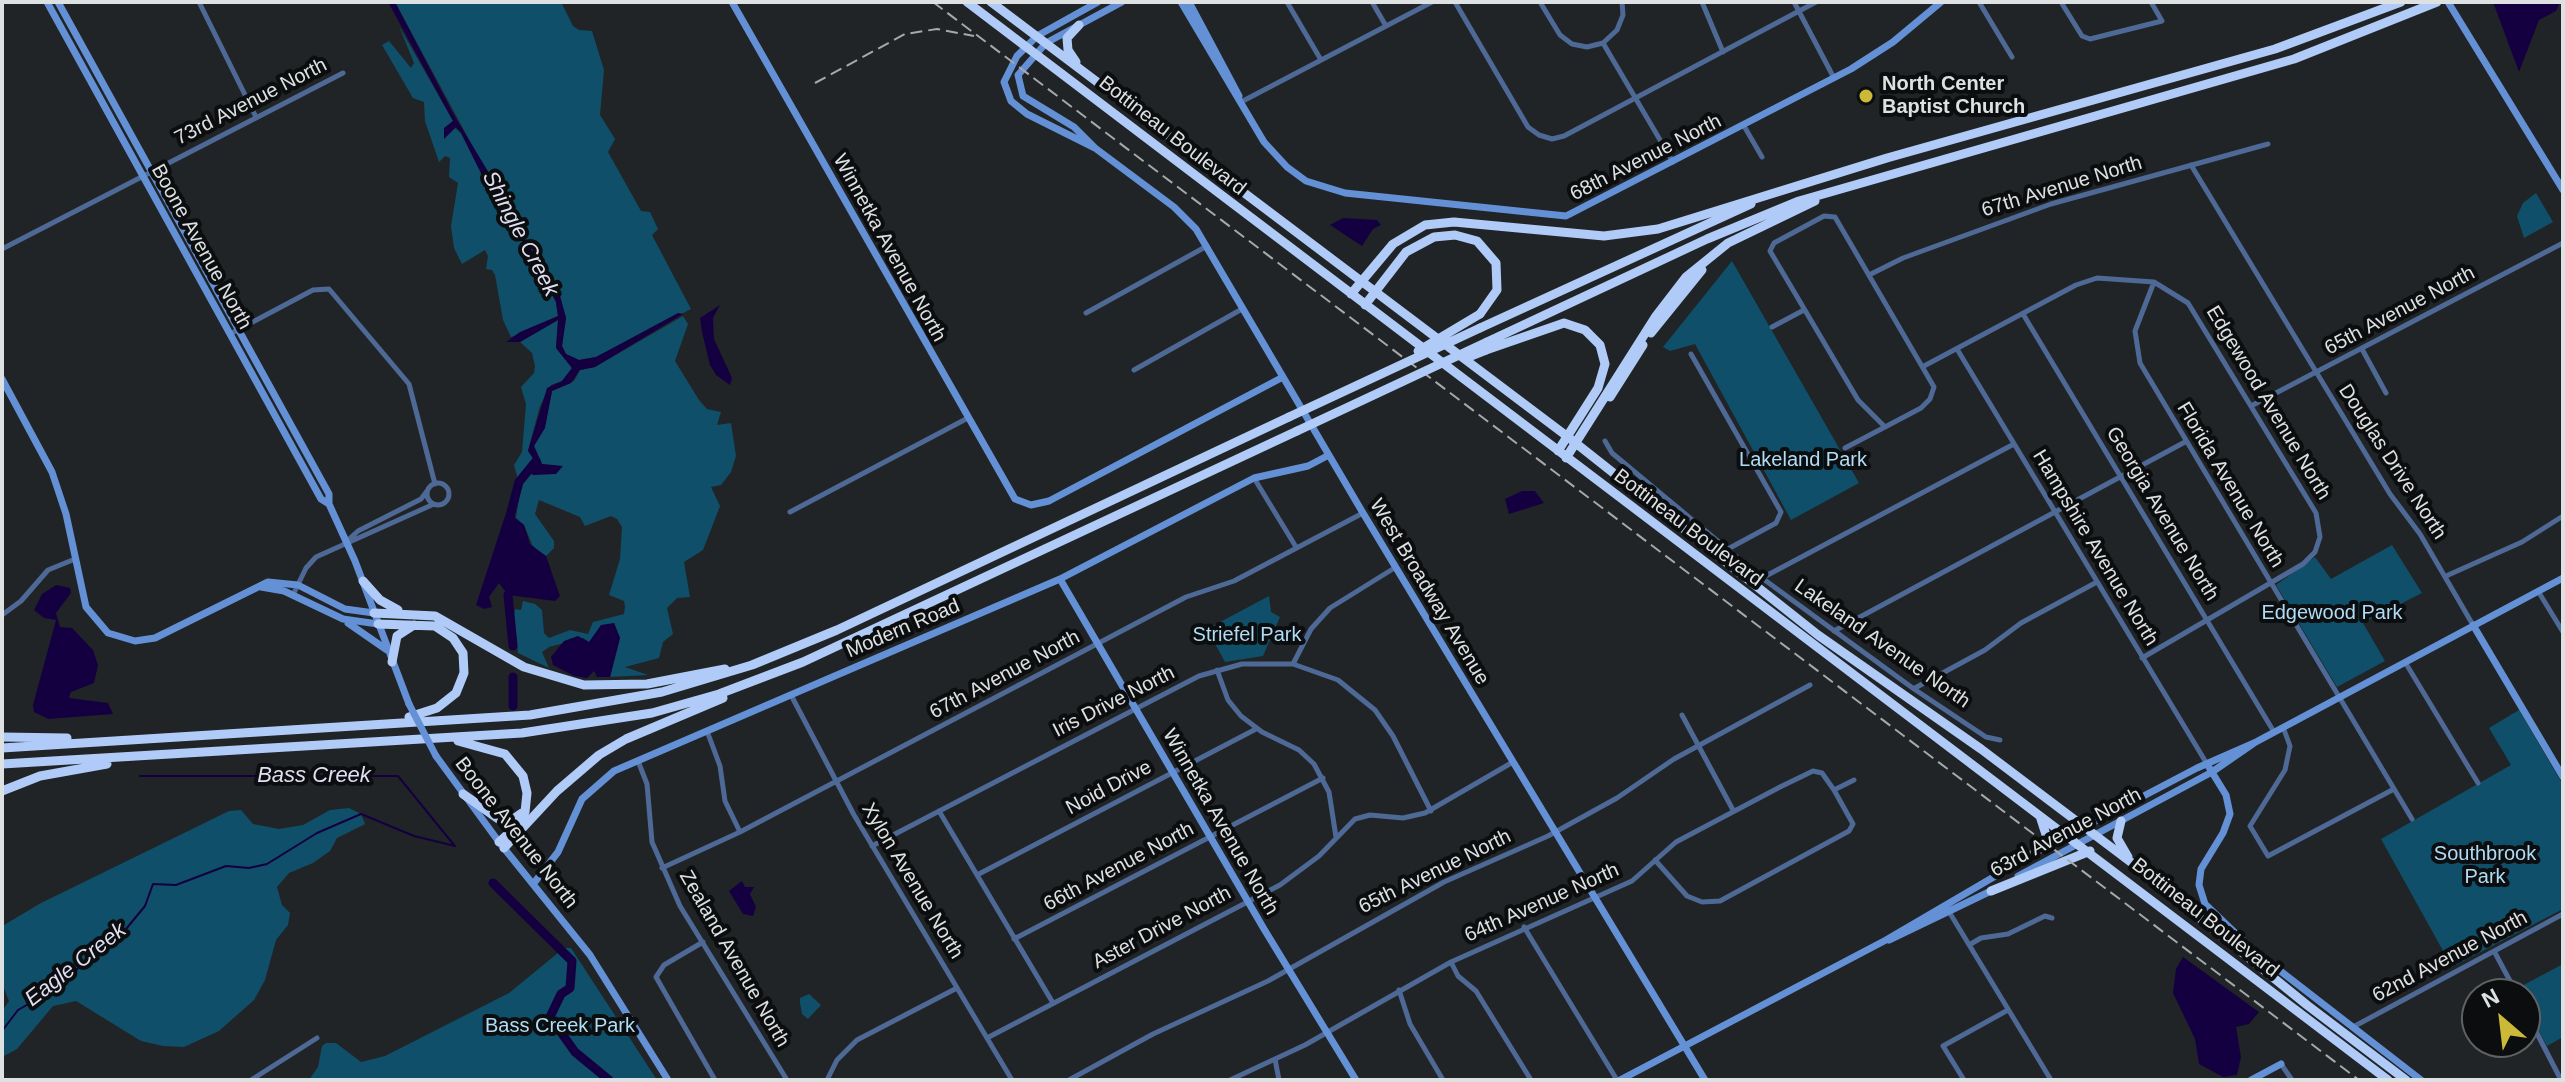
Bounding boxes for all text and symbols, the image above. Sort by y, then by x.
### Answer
street label: 73rd Avenue North [171,53,331,151]
street label: Bottineau Boulevard [1094,71,1250,201]
place label: North Center Baptist Church [1882,72,2025,119]
marker: North Center Baptist Church [1857,87,1875,105]
street label: 68th Avenue North [1566,110,1726,206]
street label: Winnetka Avenue North [827,150,951,346]
street label: 67th Avenue North [1979,151,2145,223]
street label: Boone Avenue North [146,160,256,334]
water label: Shingle Creek [476,167,564,301]
street label: 65th Avenue North [2321,261,2479,361]
street label: Edgewood Avenue North [2201,302,2335,504]
street label: Douglas Drive North [2333,380,2451,544]
street label: Florida Avenue North [2171,398,2289,572]
street label: Georgia Avenue North [2101,423,2223,605]
street label: Hampshire Avenue North [2027,446,2163,650]
park label: Lakeland Park [1739,448,1867,472]
street label: Bottineau Boulevard [1609,464,1767,592]
street label: West Broadway Avenue [1364,495,1494,689]
street label: Lakeland Avenue North [1790,574,1974,714]
street label: Modern Road [843,594,963,664]
park label: Edgewood Park [2261,601,2403,625]
park label: Striefel Park [1193,623,1301,647]
street label: 67th Avenue North [926,625,1084,725]
street label: Iris Drive North [1049,661,1179,743]
street label: Winnetka Avenue North [1157,725,1283,919]
street label: Boone Avenue North [449,753,583,913]
street label: Noid Drive [1062,755,1156,821]
water label: Bass Creek [257,763,371,789]
street label: 63rd Avenue North [1986,783,2146,883]
street label: Xylon Avenue North [856,799,968,963]
street label: 66th Avenue North [1040,817,1198,917]
street label: 65th Avenue North [1355,825,1515,919]
park label: Southbrook Park [2434,842,2536,889]
street label: Bottineau Boulevard [2127,853,2283,983]
street label: 64th Avenue North [1461,858,1623,948]
street label: Zealand Avenue North [674,866,794,1052]
street label: Aster Drive North [1089,881,1235,975]
street label: 62nd Avenue North [2368,906,2532,1008]
water label: Eagle Creek [20,917,132,1013]
north arrow [2461,978,2541,1058]
park label: Bass Creek Park [485,1014,635,1038]

